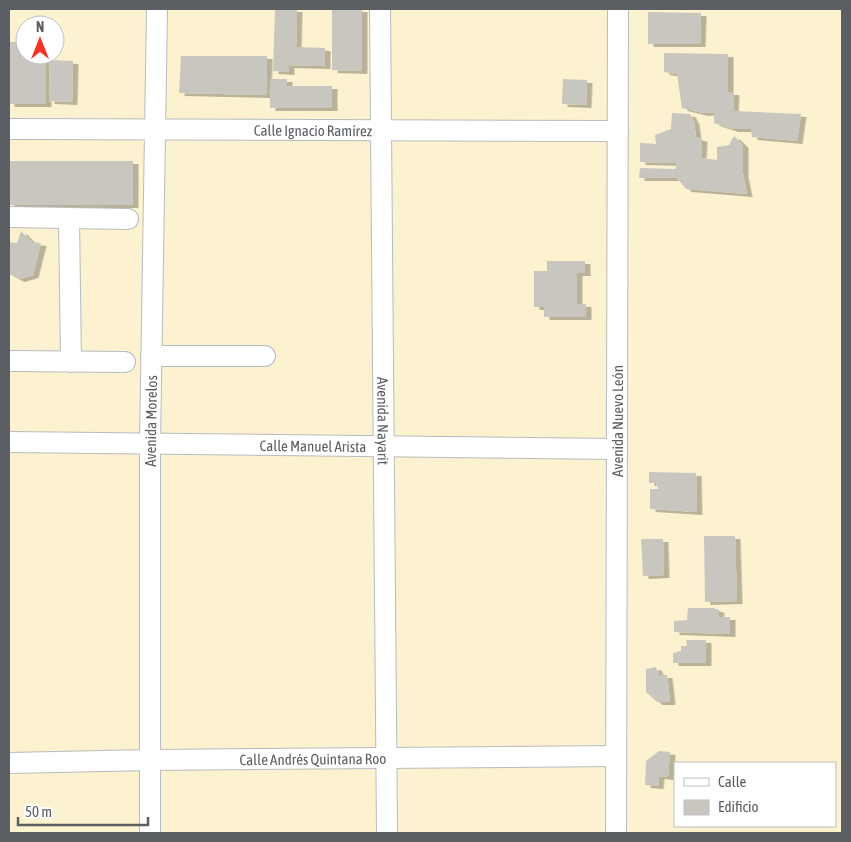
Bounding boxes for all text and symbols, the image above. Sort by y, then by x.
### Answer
north arrow [15,15,65,65]
text: N [36,19,44,35]
street label: Calle Ignacio Ramírez [254,121,373,139]
street label: Avenida Nuevo León [608,365,626,477]
street label: Avenida Morelos [141,375,160,467]
street label: Avenida Nayarit [375,377,392,465]
street label: Calle Manuel Arista [260,436,366,455]
street label: Calle Andrés Quintana Roo [239,749,386,768]
legend [674,762,836,827]
text: Calle [718,773,747,790]
scale bar [18,794,148,826]
text: Edificio [718,798,759,815]
text: 50 m [25,803,52,820]

